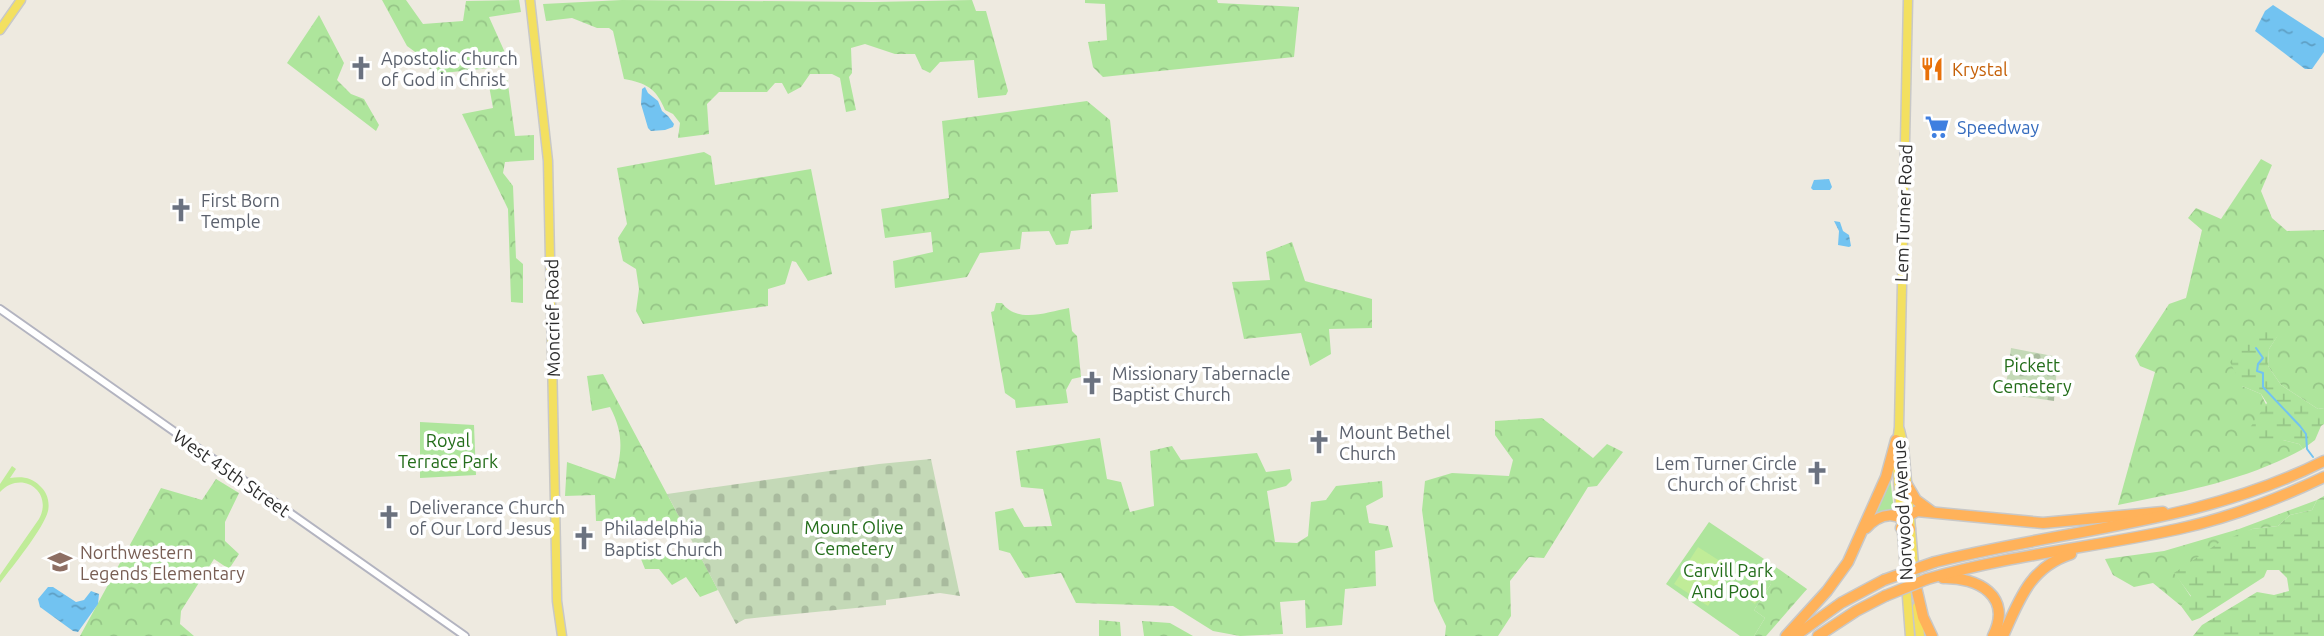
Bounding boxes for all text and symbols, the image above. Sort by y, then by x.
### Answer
place label: Apostolic Church of God in Christ [381,48,518,89]
church icon: Apostolic Church of God in Christ [347,54,375,82]
restaurant icon: Krystal [1918,55,1946,83]
place label: Krystal [1952,59,2008,79]
supermarket icon: Speedway [1923,113,1951,141]
place label: Speedway [1957,117,2040,137]
street label: Lem Turner Road [1891,144,1915,282]
place label: First Born Temple [201,190,280,231]
church icon: First Born Temple [167,196,195,224]
street label: Moncrief Road [541,259,563,377]
park label: Pickett Cemetery [1992,355,2072,396]
place label: Missionary Tabernacle Baptist Church [1112,363,1291,404]
church icon: Missionary Tabernacle Baptist Church [1078,369,1106,397]
place label: Mount Bethel Church [1339,422,1451,463]
street label: West 45th Street [170,425,294,521]
church icon: Mount Bethel Church [1305,428,1333,456]
park label: Royal Terrace Park [398,430,498,471]
street label: Norwood Avenue [1888,439,1916,581]
place label: Lem Turner Circle Church of Christ [1655,453,1797,494]
church icon: Lem Turner Circle Church of Christ [1803,459,1831,487]
place label: Deliverance Church of Our Lord Jesus [409,497,565,538]
church icon: Deliverance Church of Our Lord Jesus [375,503,403,531]
park label: Mount Olive Cemetery [804,517,904,558]
place label: Philadelphia Baptist Church [604,518,723,559]
church icon: Philadelphia Baptist Church [570,524,598,552]
place label: Northwestern Legends Elementary [80,542,245,583]
school or university icon: Northwestern Legends Elementary [46,548,74,576]
park label: Carvill Park And Pool [1683,560,1773,601]

